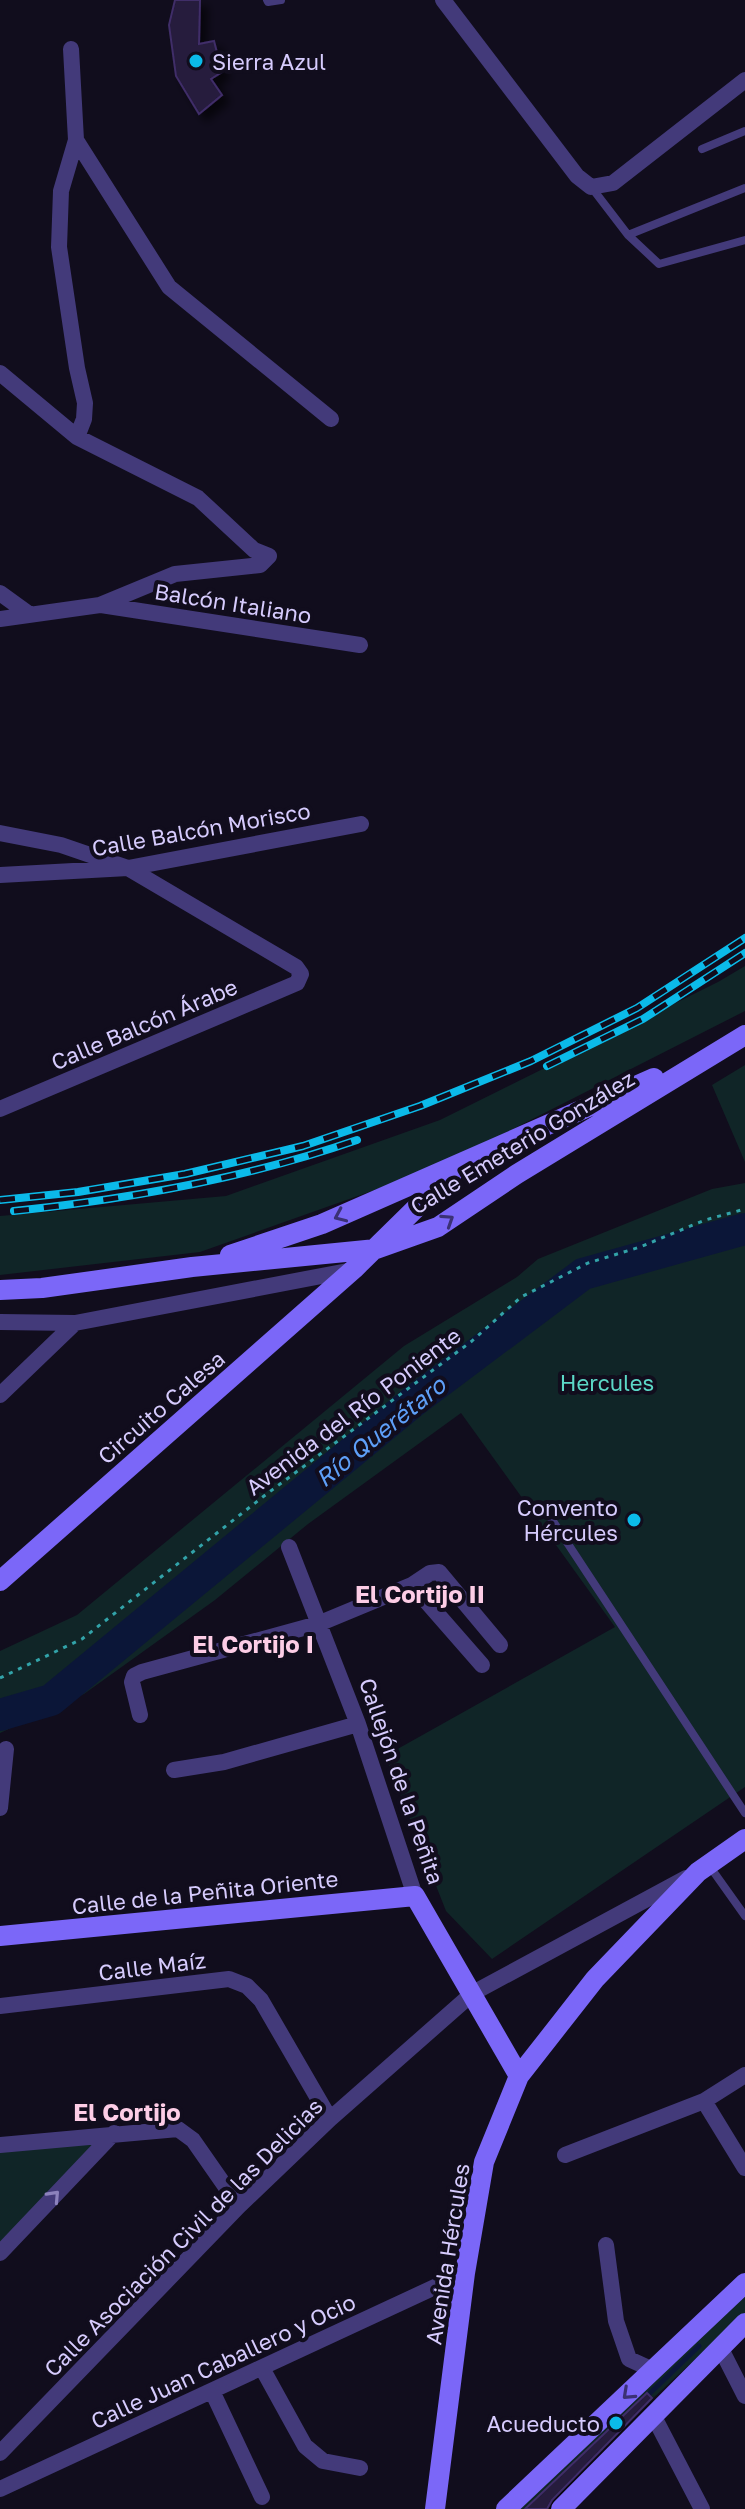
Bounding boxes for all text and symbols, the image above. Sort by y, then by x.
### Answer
place label: Sierra Azul [212,48,326,75]
marker: Sierra Azul [187,52,205,70]
street label: Balcón Italiano [153,577,313,629]
street label: Calle Balcón Morisco [90,797,312,861]
street label: Calle Balcón Árabe [47,973,241,1075]
street label: Calle Emeterio González [405,1064,639,1220]
one-way arrow [334,1207,348,1223]
one-way arrow [439,1214,454,1229]
street label: Avenida del Río Poniente [240,1321,466,1501]
street label: Circuito Calesa [92,1345,230,1469]
water label: Río Querétaro [309,1369,452,1492]
park label: Hercules [560,1369,654,1396]
place label: Convento Hércules [517,1494,618,1546]
marker: Convento Hércules [625,1511,643,1529]
district label: El Cortijo II [355,1579,485,1608]
district label: El Cortijo I [192,1629,314,1658]
street label: Callejón de la Peñita [354,1674,450,1888]
street label: Calle de la Peñita Oriente [70,1865,340,1919]
street label: Calle Maíz [97,1946,207,1986]
street label: Calle Asociación Civil de las Delicias [38,2092,328,2382]
district label: El Cortijo [73,2097,181,2126]
street label: Avenida Hércules [419,2161,475,2347]
one-way arrow [44,2191,59,2205]
street label: Calle Juan Caballero y Ocio [86,2288,360,2434]
one-way arrow [623,2384,637,2399]
place label: Acueducto [487,2410,600,2437]
marker: Acueducto [607,2414,625,2432]

